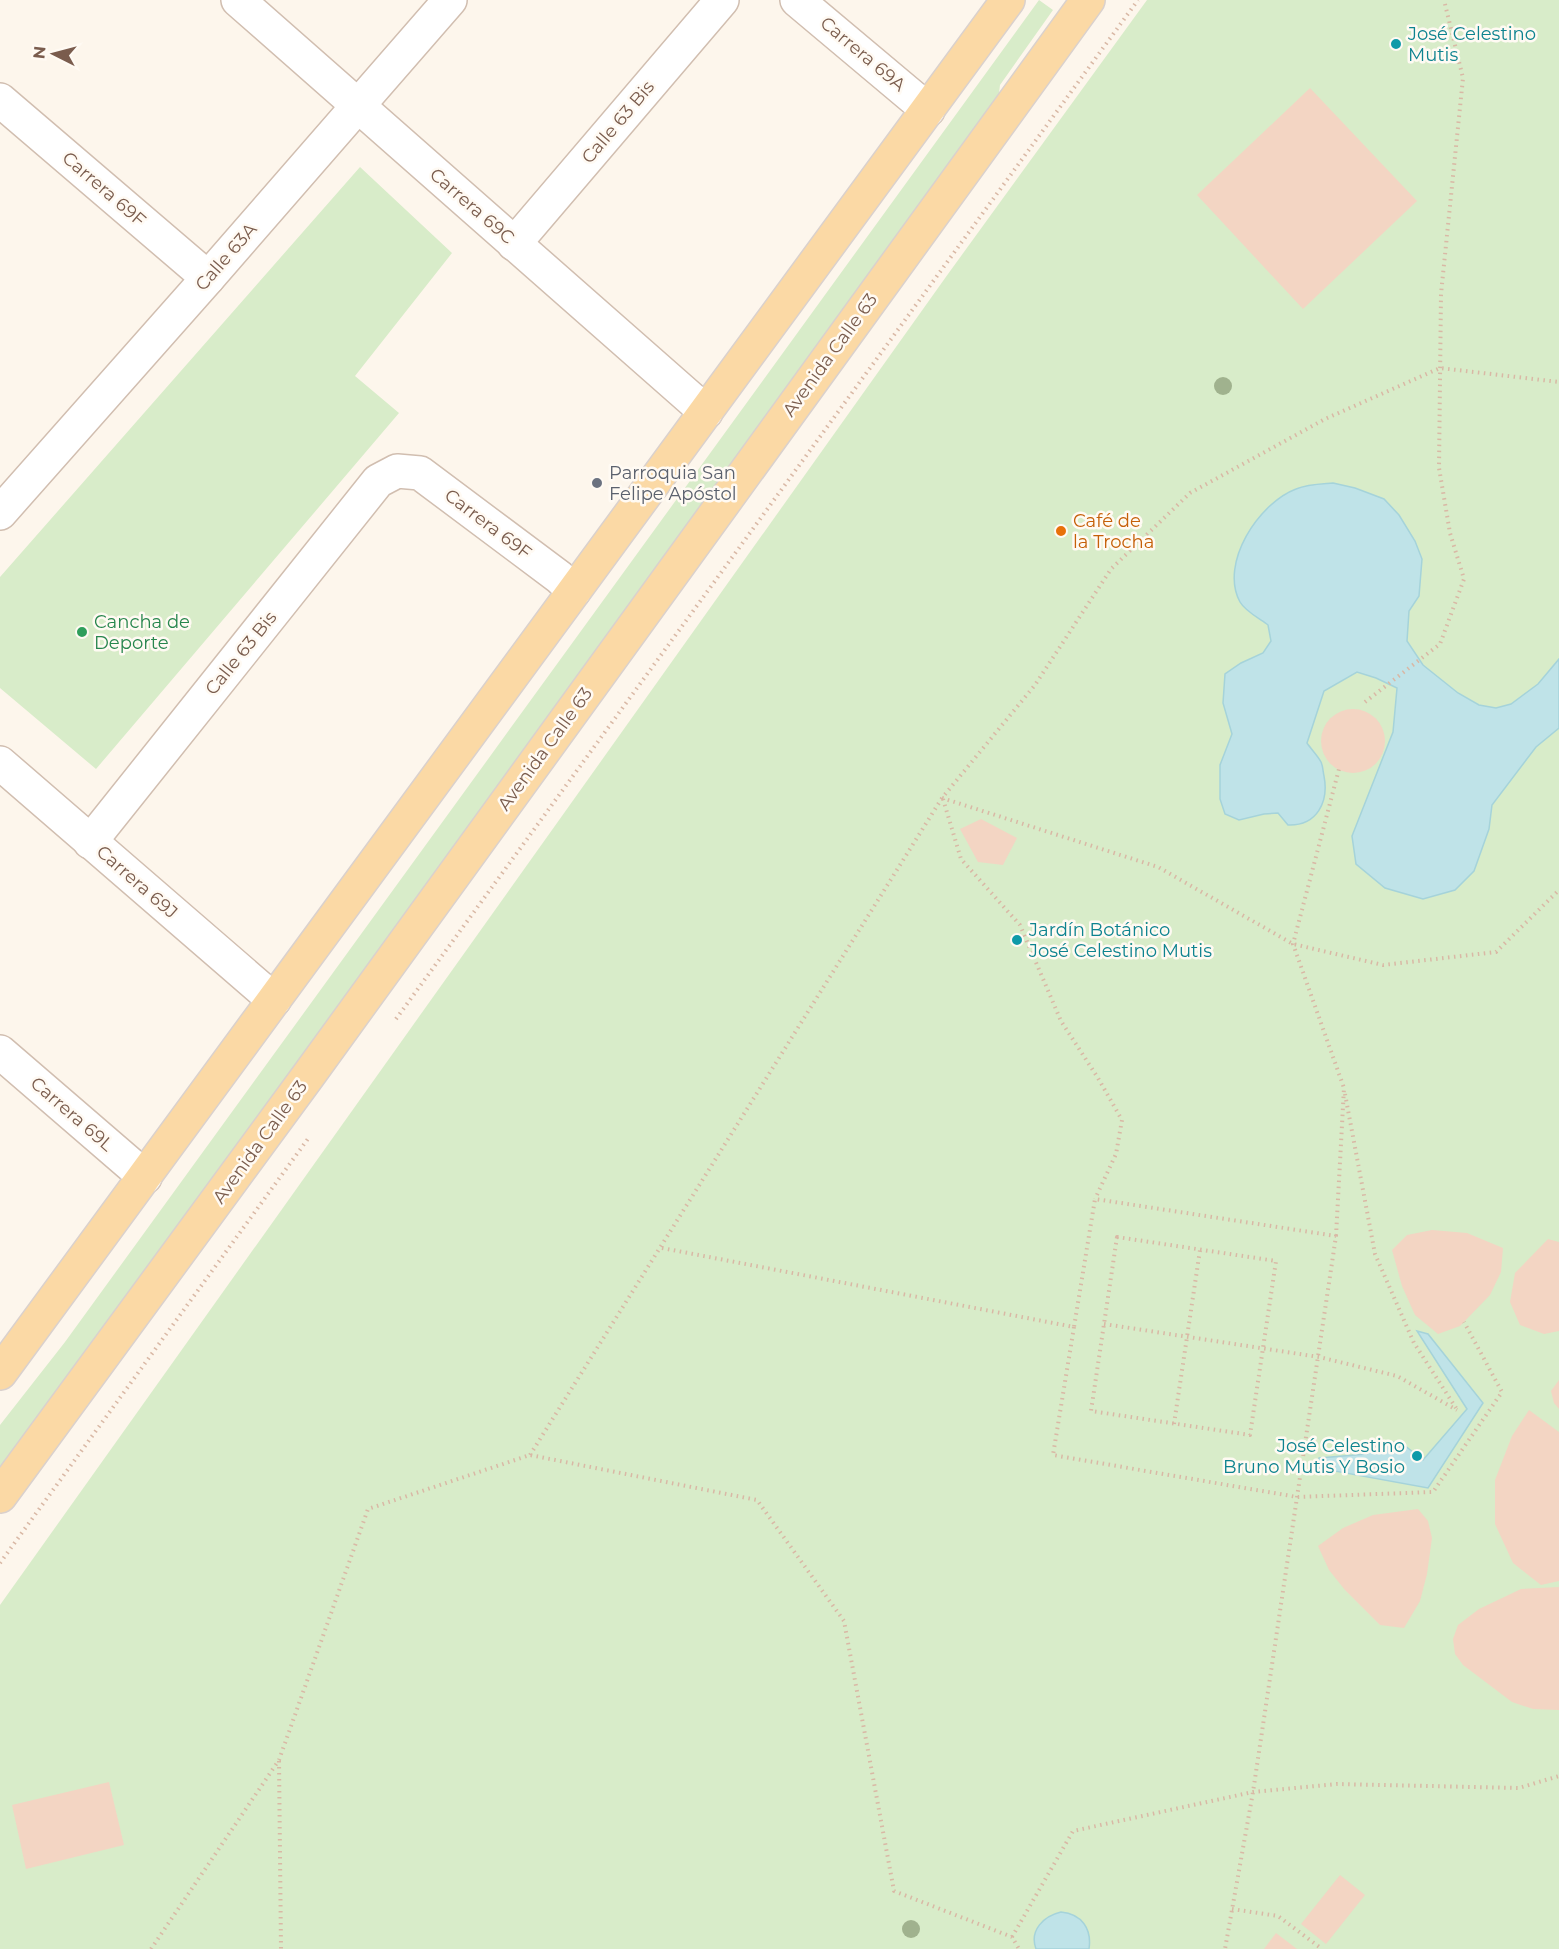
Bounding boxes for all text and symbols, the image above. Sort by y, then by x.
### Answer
street label: Carrera 69A [816,12,910,96]
place label: José Celestino Mutis [1407,23,1536,66]
north arrow [24,24,84,84]
marker: José Celestino Mutis [1389,37,1403,51]
text: N [29,45,50,60]
street label: Calle 63 Bis [577,76,659,168]
street label: Carrera 69F [58,147,150,231]
street label: Carrera 69C [425,163,519,249]
street label: Calle 63A [191,219,261,295]
street label: Avenida Calle 63 [778,289,882,421]
place label: Parroquia San Felipe Apóstol [609,462,737,505]
marker: Parroquia San Felipe Apóstol [590,476,604,490]
street label: Carrera 69F [440,484,536,564]
place label: Café de la Trocha [1073,510,1154,553]
marker: Café de la Trocha [1054,524,1068,538]
street label: Calle 63 Bis [200,606,282,699]
place label: Cancha de Deporte [94,611,190,654]
marker: Cancha de Deporte [75,625,89,639]
street label: Avenida Calle 63 [493,683,597,815]
street label: Carrera 69J [92,841,182,923]
place label: Jardín Botánico José Celestino Mutis [1028,919,1212,962]
marker: Jardín Botánico José Celestino Mutis [1010,933,1024,947]
street label: Carrera 69L [26,1072,118,1156]
street label: Avenida Calle 63 [208,1076,312,1208]
place label: José Celestino Bruno Mutis Y Bosio [1223,1435,1405,1478]
marker: José Celestino Bruno Mutis Y Bosio [1410,1449,1424,1463]

